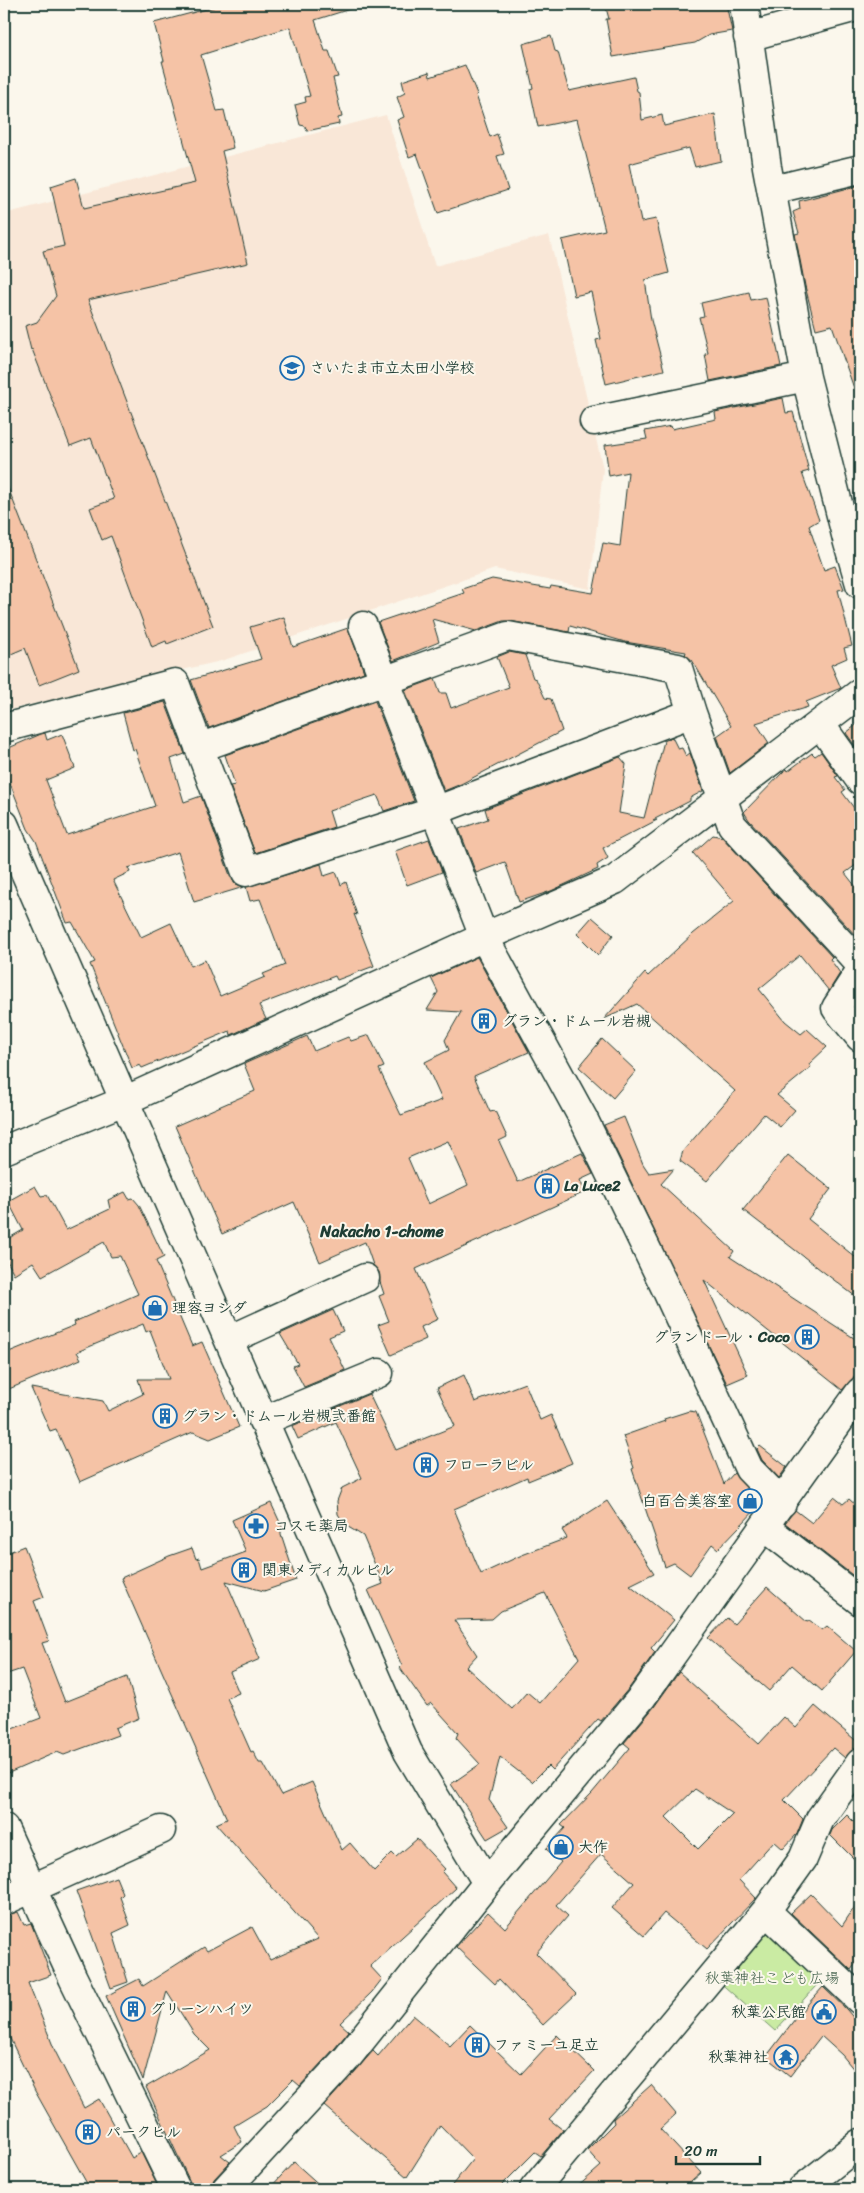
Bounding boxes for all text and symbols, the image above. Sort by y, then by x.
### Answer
school or university icon: さいたま市立太田小学校 [279,355,305,381]
place label: さいたま市立太田小学校 [310,355,475,381]
building icon: グラン・ドムール岩槻 [471,1008,497,1034]
place label: グラン・ドムール岩槻 [502,1008,651,1034]
building icon: La Luce2 [534,1173,560,1199]
place label: La Luce2 [564,1173,621,1199]
district label: Nakacho 1-chome [319,1217,444,1246]
shop icon: 理容ヨシダ [142,1295,168,1321]
place label: 理容ヨシダ [172,1295,247,1321]
place label: グランドール・Coco [654,1324,790,1350]
building icon: グランドール・Coco [794,1324,820,1350]
building icon: グラン・ドムール岩槻弐番館 [152,1403,178,1429]
place label: グラン・ドムール岩槻弐番館 [182,1403,376,1429]
building icon: フローラビル [413,1452,439,1478]
place label: フローラビル [444,1452,534,1478]
place label: 白百合美容室 [642,1488,732,1514]
shop icon: 白百合美容室 [737,1488,763,1514]
pharmacy icon: コスモ薬局 [243,1513,269,1539]
place label: コスモ薬局 [274,1513,348,1539]
building icon: 関東メディカルビル [231,1557,257,1583]
place label: 関東メディカルビル [262,1557,395,1583]
shop icon: 大作 [548,1834,574,1860]
place label: 大作 [578,1834,608,1860]
park label: 秋葉神社こども広場 [704,1965,840,1991]
building icon: グリーンハイツ [120,1996,146,2022]
place label: グリーンハイツ [150,1996,254,2022]
place label: 秋葉公民館 [731,1999,806,2025]
public building icon: 秋葉公民館 [811,1999,837,2025]
building icon: ファミーユ足立 [464,2032,490,2058]
place label: ファミーユ足立 [494,2032,599,2058]
place label: 秋葉神社 [708,2044,768,2070]
temple icon: 秋葉神社 [773,2044,799,2070]
building icon: パークヒル [75,2119,101,2145]
place label: パークヒル [106,2119,181,2145]
scale bar [676,2133,760,2165]
text: 20 m [684,2138,718,2164]

